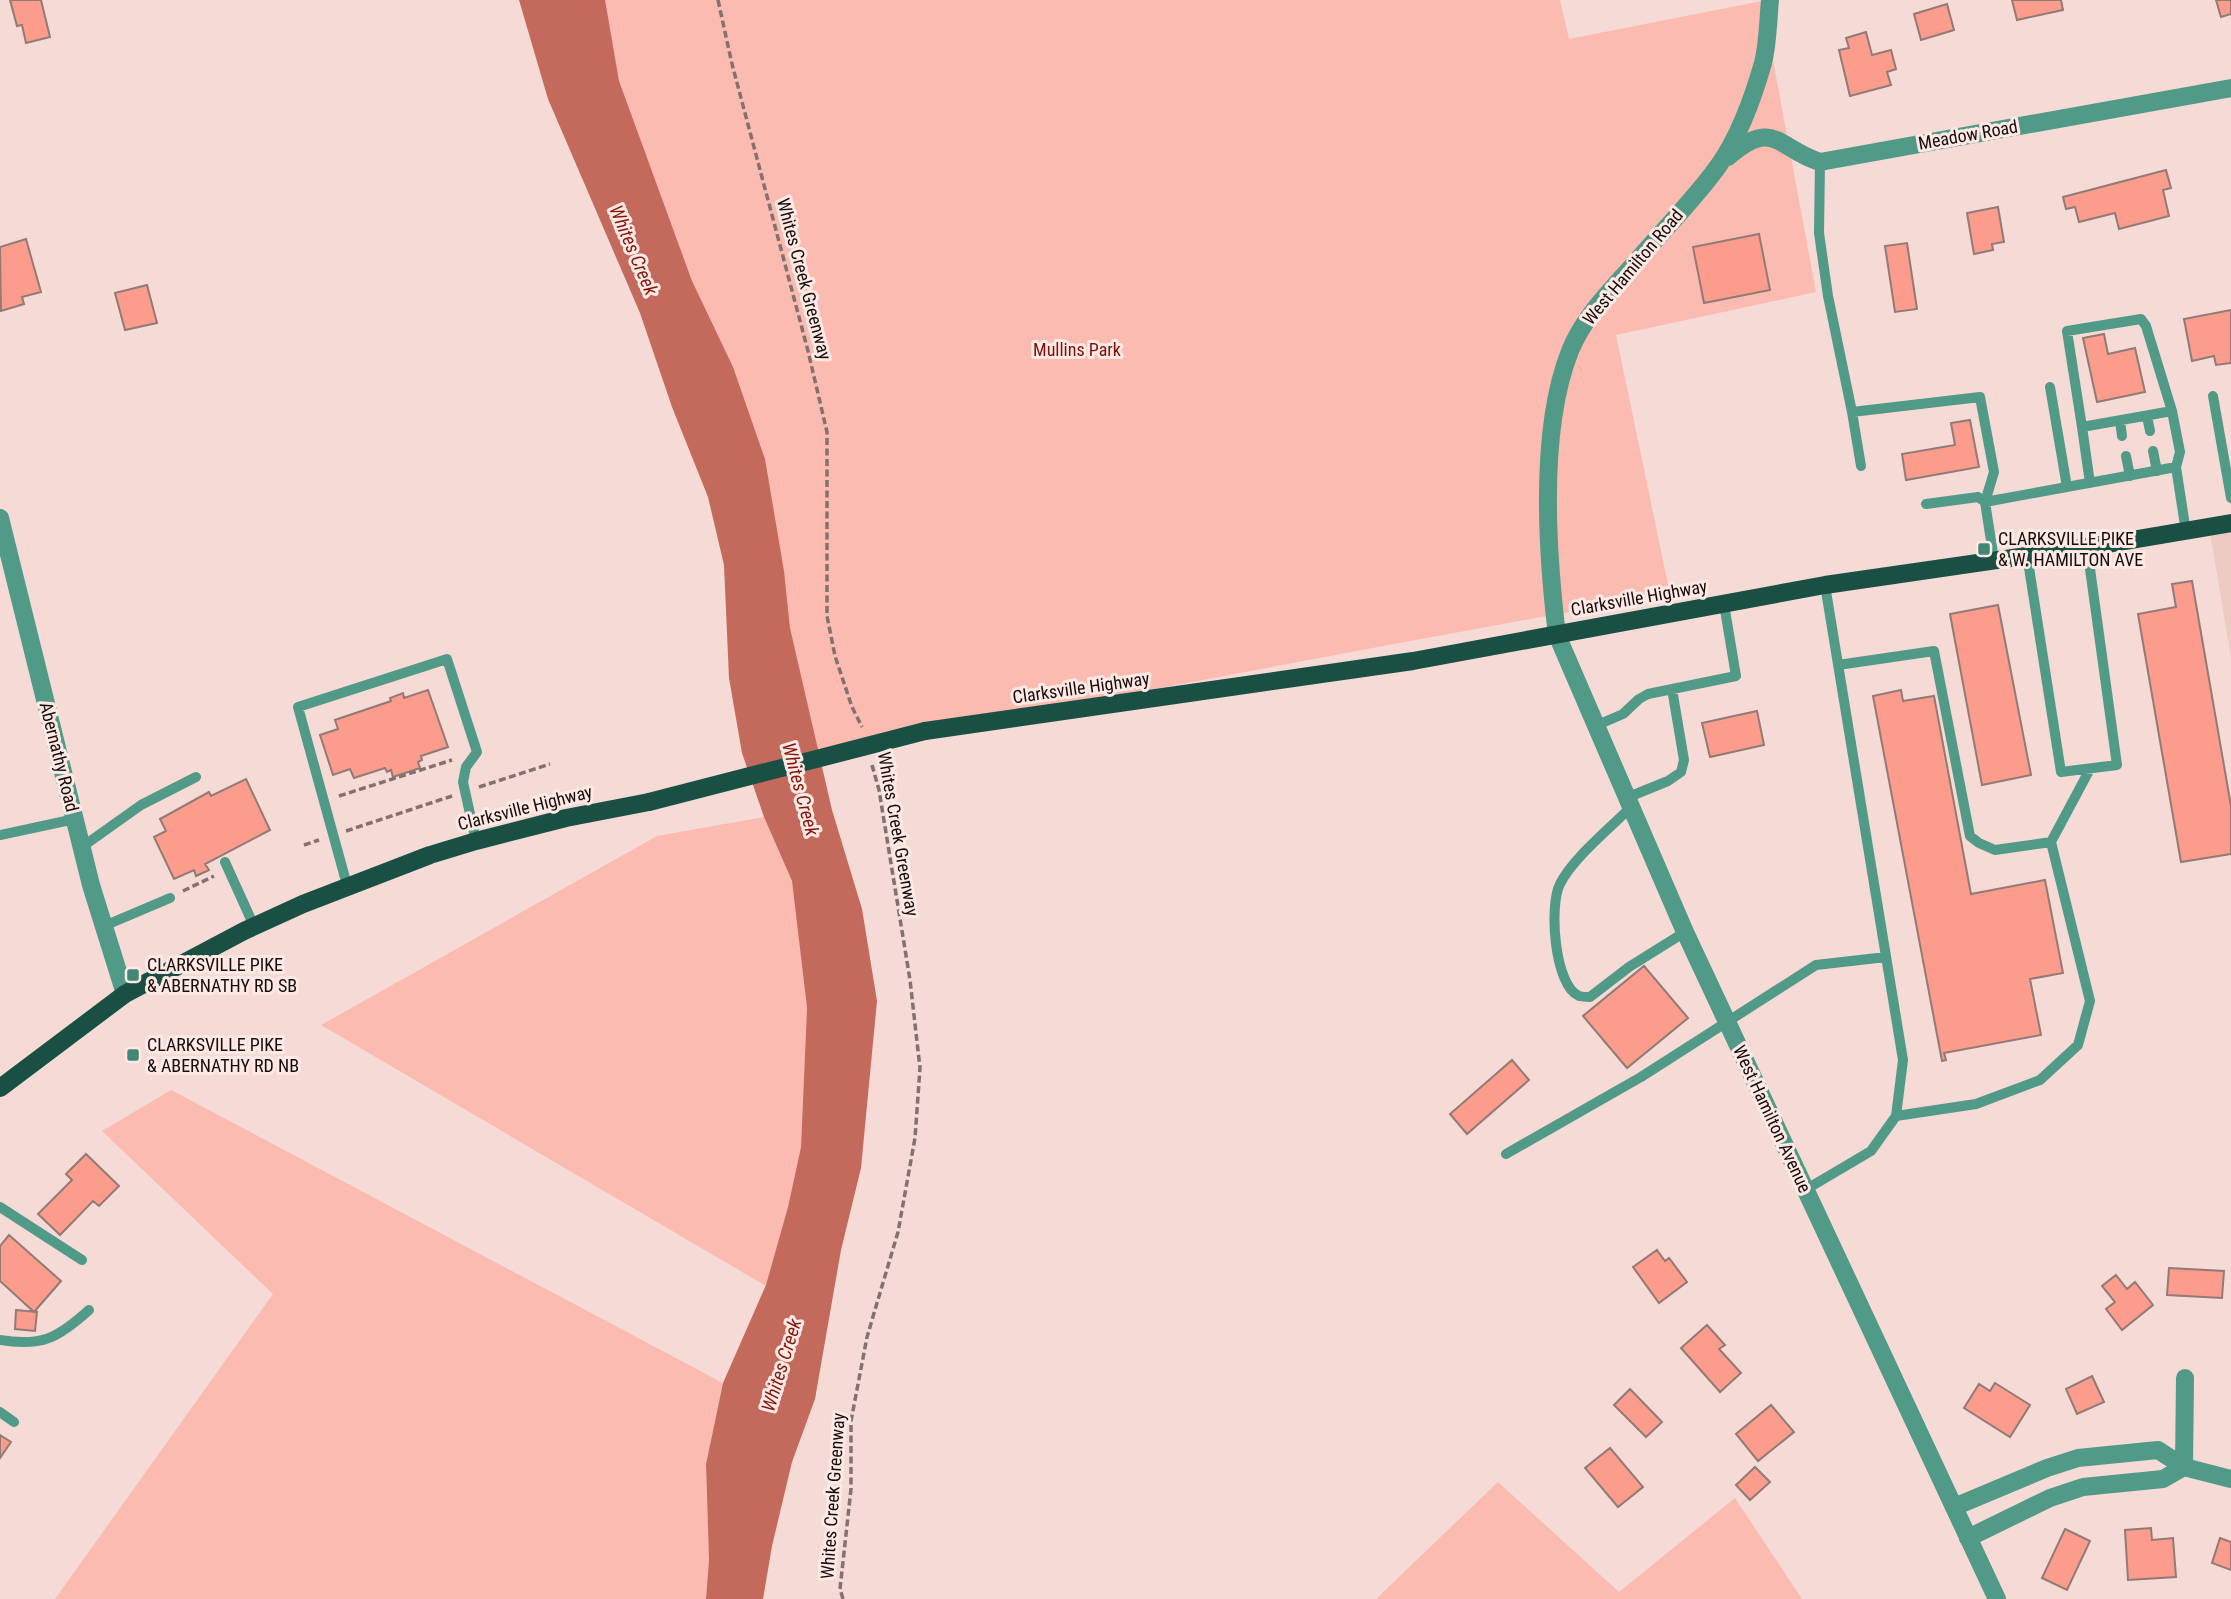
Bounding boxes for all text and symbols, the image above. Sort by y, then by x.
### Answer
street label: Meadow Road [1917,115,2019,154]
street label: Whites Creek Greenway [773,196,836,362]
water label: Whites Creek [604,202,663,299]
street label: West Hamilton Road [1578,205,1687,329]
park label: Mullins Park [1033,339,1121,360]
place label: CLARKSVILLE PIKE & W. HAMILTON AVE [1998,528,2143,570]
marker: CLARKSVILLE PIKE & W. HAMILTON AVE [1976,541,1992,557]
street label: Clarksville Highway [1569,575,1709,620]
street label: Clarksville Highway [1011,667,1151,708]
street label: Abernathy Road [36,700,83,814]
water label: Whites Creek [777,740,824,839]
street label: Whites Creek Greenway [874,750,923,918]
street label: Clarksville Highway [455,781,595,834]
place label: CLARKSVILLE PIKE & ABERNATHY RD SB [147,954,297,996]
marker: CLARKSVILLE PIKE & ABERNATHY RD SB [125,967,141,983]
place label: CLARKSVILLE PIKE & ABERNATHY RD NB [147,1034,299,1076]
street label: West Hamilton Avenue [1729,1042,1816,1196]
marker: CLARKSVILLE PIKE & ABERNATHY RD NB [125,1047,141,1063]
water label: Whites Creek [757,1315,807,1414]
street label: Whites Creek Greenway [816,1412,849,1580]

